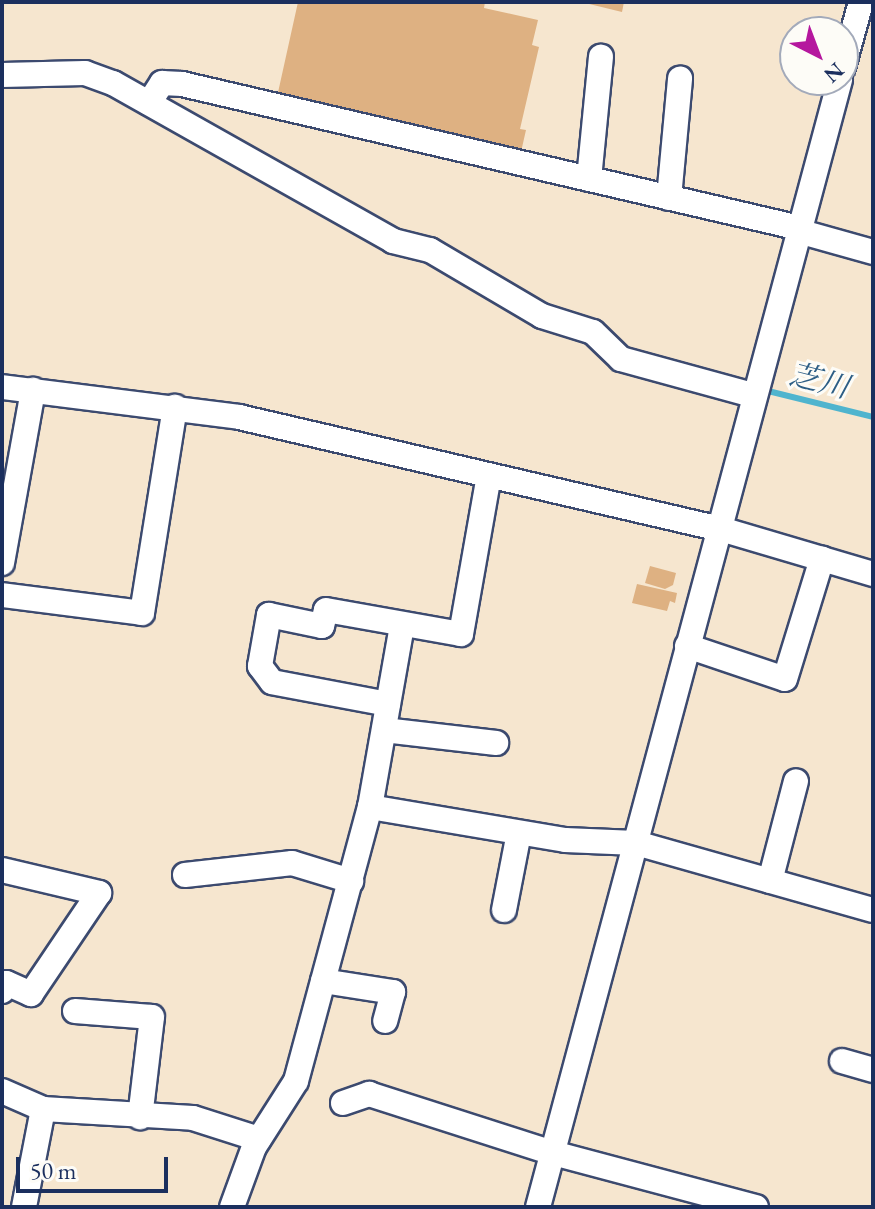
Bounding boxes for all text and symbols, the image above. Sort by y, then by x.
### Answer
north arrow [779,16,859,96]
text: N [818,56,850,89]
water label: 芝川 [786,356,852,406]
scale bar [20,1141,172,1191]
text: 50 m [30,1155,77,1186]

